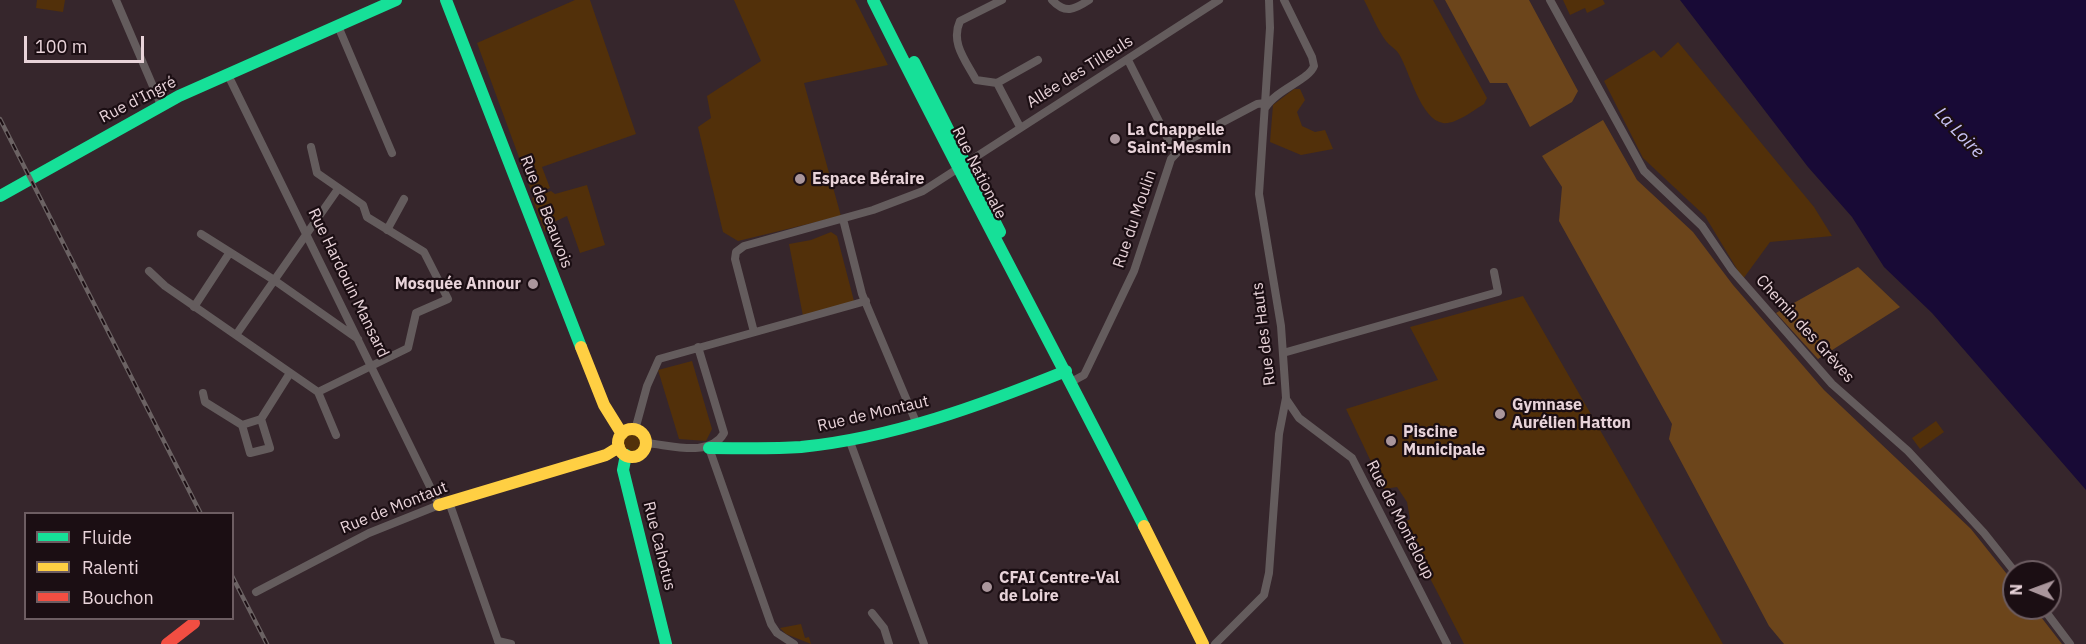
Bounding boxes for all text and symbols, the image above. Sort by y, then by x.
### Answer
scale bar [27,24,147,62]
street label: Allée des Tilleuls [1023,32,1137,112]
text: 100 m [35,35,87,58]
street label: Rue d'Ingré [96,72,180,128]
water label: La Loire [1930,103,1988,163]
place label: La Chappelle Saint-Mesmin [1127,120,1231,158]
street label: Rue Nationale [947,124,1011,222]
marker: La Chappelle Saint-Mesmin [1108,132,1122,146]
street label: Rue de Beauvois [516,153,576,271]
street label: Rue du Moulin [1109,167,1161,271]
place label: Espace Béraire [812,169,925,189]
marker: Espace Béraire [793,172,807,186]
street label: Rue Hardouin Mansard [303,205,393,361]
street label: Chemin des Grèves [1752,271,1858,387]
place label: Mosquée Annour [395,274,521,294]
marker: Mosquée Annour [526,277,540,291]
street label: Rue des Hauts [1248,281,1280,387]
street label: Rue de Montaut [815,392,931,436]
place label: Gymnase Aurélien Hatton [1512,395,1631,433]
marker: Gymnase Aurélien Hatton [1493,407,1507,421]
place label: Piscine Municipale [1403,422,1485,460]
marker: Piscine Municipale [1384,434,1398,448]
street label: Rue de Monteloup [1362,457,1438,583]
street label: Rue de Montaut [338,478,450,538]
street label: Rue Cahotus [639,500,679,592]
legend [24,512,234,620]
text: Fluide [82,526,132,549]
text: Ralenti [82,556,139,579]
north arrow [2002,560,2062,620]
place label: CFAI Centre-Val de Loire [999,568,1119,606]
marker: CFAI Centre-Val de Loire [980,580,994,594]
text: N [2006,584,2026,596]
text: Bouchon [82,586,154,609]

